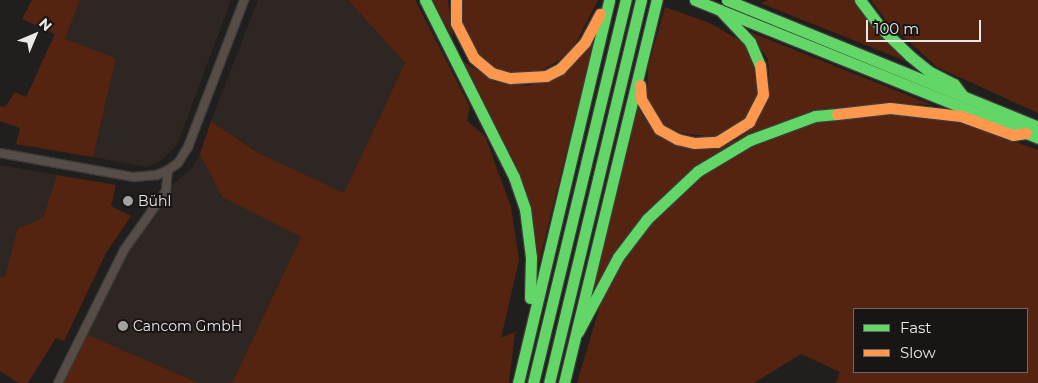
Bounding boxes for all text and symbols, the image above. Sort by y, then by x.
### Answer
north arrow [10,10,60,60]
scale bar [868,10,983,42]
text: N [35,14,56,35]
text: 100 m [874,19,919,38]
place label: Bühl [138,193,171,209]
marker: Bühl [122,195,134,207]
legend [853,308,1028,373]
place label: Cancom GmbH [133,318,242,334]
text: Fast [900,318,931,337]
marker: Cancom GmbH [117,320,129,332]
text: Slow [900,343,936,362]

